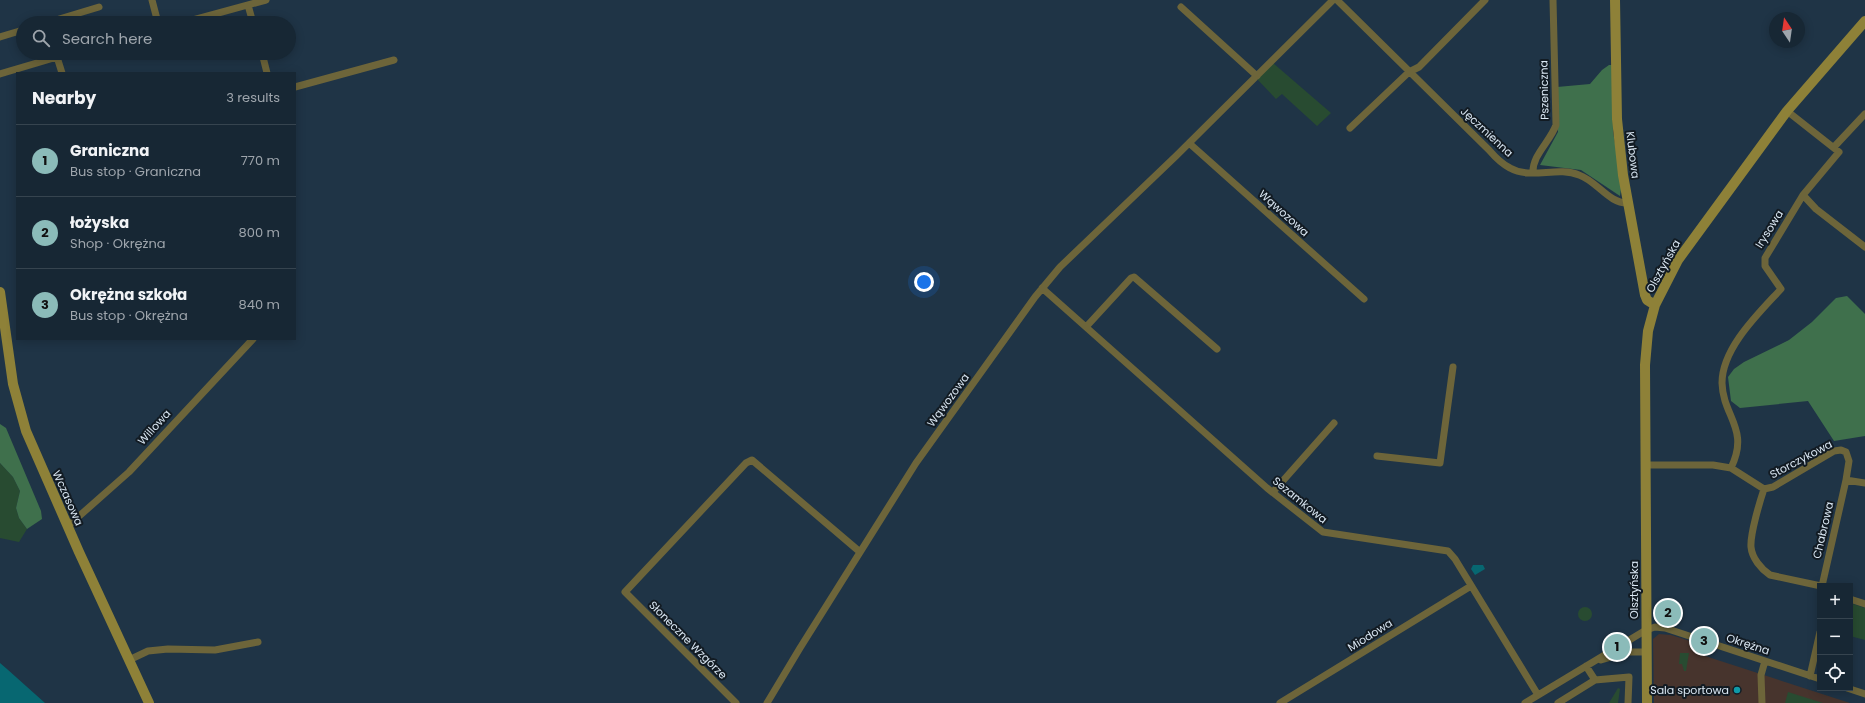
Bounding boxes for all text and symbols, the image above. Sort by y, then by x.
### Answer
north arrow [1769,12,1805,48]
search box [16,16,296,60]
icon: search [30,27,52,49]
text: Search here [62,28,152,49]
street label: Pszeniczna [1535,60,1553,120]
text: Nearby [32,86,96,110]
text: 3 results [226,88,280,107]
street label: Jęczmienna [1457,103,1517,161]
street label: Klubowa [1622,131,1644,179]
text: Graniczna [70,140,149,161]
text: 1 [43,151,47,170]
text: 770 m [241,151,280,170]
text: Bus stop · Graniczna [70,162,201,181]
street label: Wąwozowa [1255,186,1313,240]
street label: Irysowa [1751,207,1787,251]
text: łożyska [70,212,129,233]
text: 2 [41,223,49,242]
text: 800 m [239,223,280,242]
text: Shop · Okrężna [70,234,166,253]
street label: Olsztyńska [1642,237,1684,295]
your location [914,272,934,292]
text: Okrężna szkoła [70,284,187,305]
text: 3 [41,295,49,314]
text: 840 m [239,295,280,314]
text: Bus stop · Okrężna [70,306,188,325]
street label: Wąwozowa [923,370,973,430]
street label: Willowa [134,406,174,448]
street label: Storczykowa [1767,436,1835,482]
street label: Wczasowa [49,468,87,528]
street label: Sezamkowa [1269,473,1331,527]
street label: Chabrowa [1809,500,1837,560]
street label: Olsztyńska [1626,561,1642,619]
map controls [1817,583,1853,691]
button: + [1817,583,1853,619]
street label: Słoneczne Wzgórze [645,597,731,683]
pin: 2 [1655,598,1681,628]
street label: Miodowa [1344,615,1396,655]
button: − [1817,619,1853,655]
pin: 3 [1691,626,1717,656]
street label: Okrężna [1724,629,1772,659]
pin: 1 [1604,632,1630,662]
button: locate [1817,655,1853,691]
place label: Sala sportowa [1650,682,1729,698]
marker: Sala sportowa [1732,685,1742,695]

